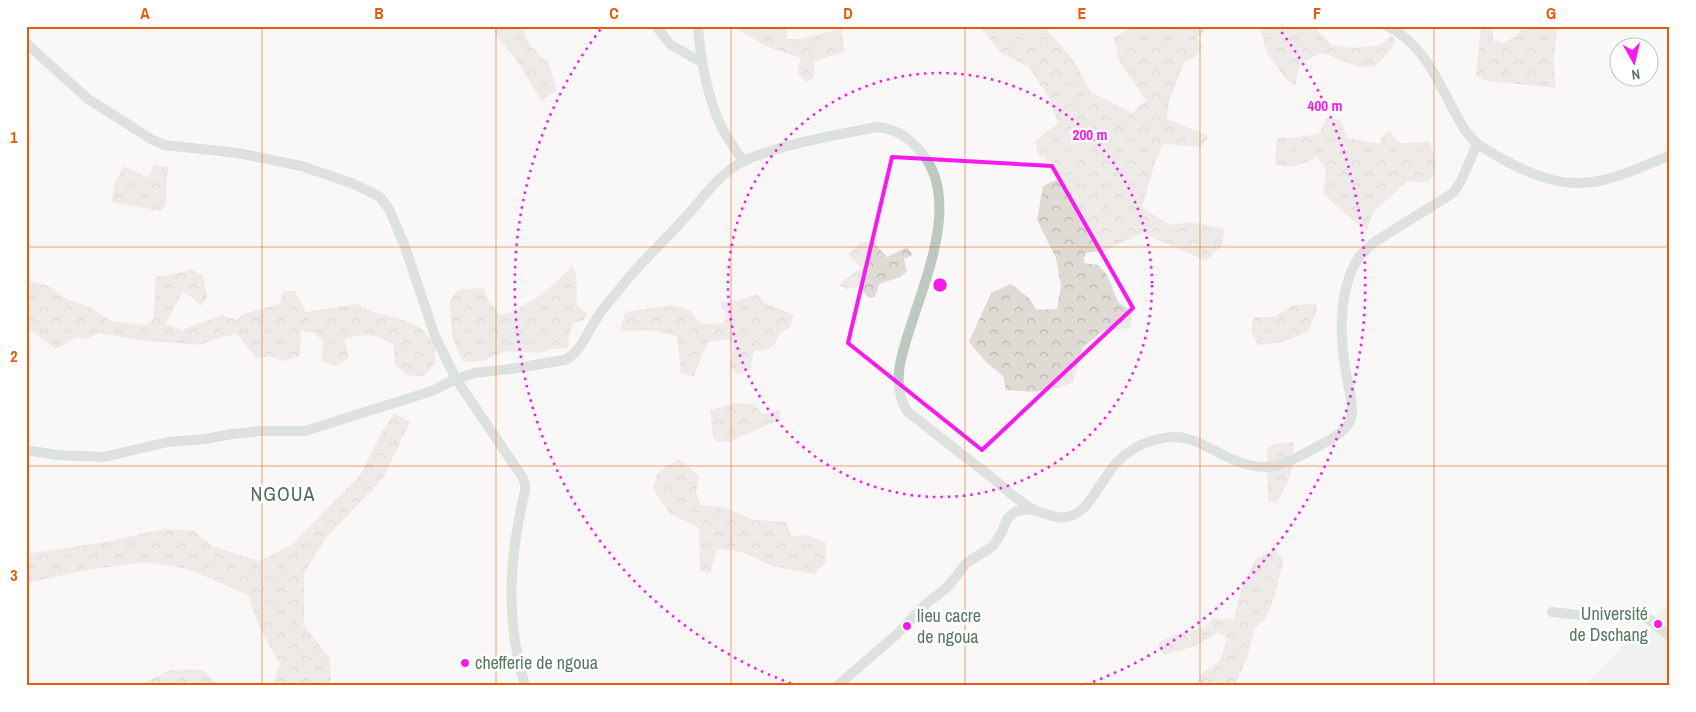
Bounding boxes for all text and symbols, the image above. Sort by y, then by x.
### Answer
text: A [140,2,150,24]
text: B [374,2,384,24]
text: C [609,2,619,24]
text: D [843,2,853,24]
text: E [1078,2,1087,24]
text: F [1313,2,1321,24]
text: G [1546,2,1556,24]
north arrow [1608,38,1658,88]
text: N [1630,65,1641,84]
text: 400 m [1308,95,1342,116]
text: 200 m [1073,124,1107,145]
text: 1 [10,126,18,148]
centre of rings [931,276,949,294]
text: 2 [10,345,18,367]
district label: NGOUA [250,480,316,507]
text: 3 [10,564,18,586]
place label: Université de Dschang [1569,601,1649,647]
place label: lieu cacre de ngoua [917,603,981,649]
marker: Université de Dschang [1652,618,1664,630]
marker: lieu cacre de ngoua [901,620,913,632]
place label: chefferie de ngoua [475,650,598,675]
marker: chefferie de ngoua [459,657,471,669]

